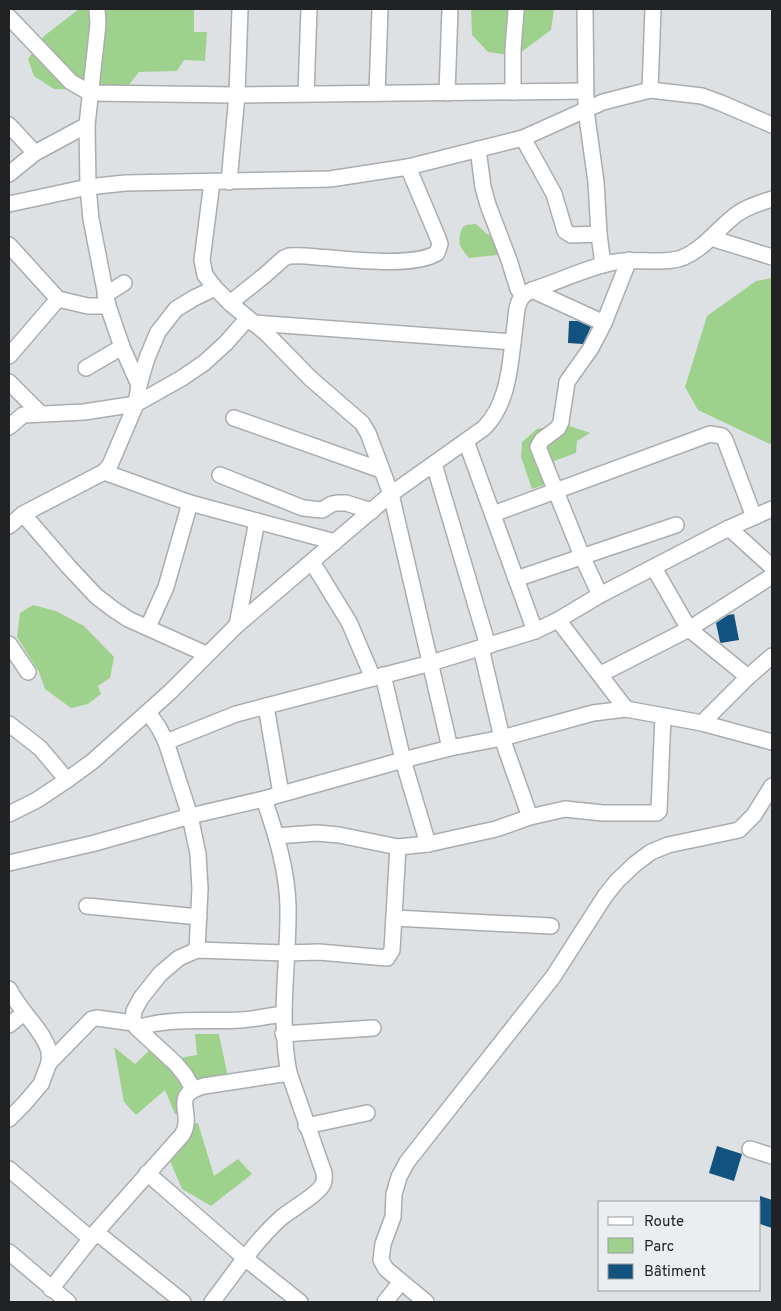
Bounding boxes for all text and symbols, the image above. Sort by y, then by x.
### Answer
legend [598,1201,761,1291]
text: Route [644,1213,684,1232]
text: Parc [644,1238,674,1257]
text: Bâtiment [644,1263,706,1282]

